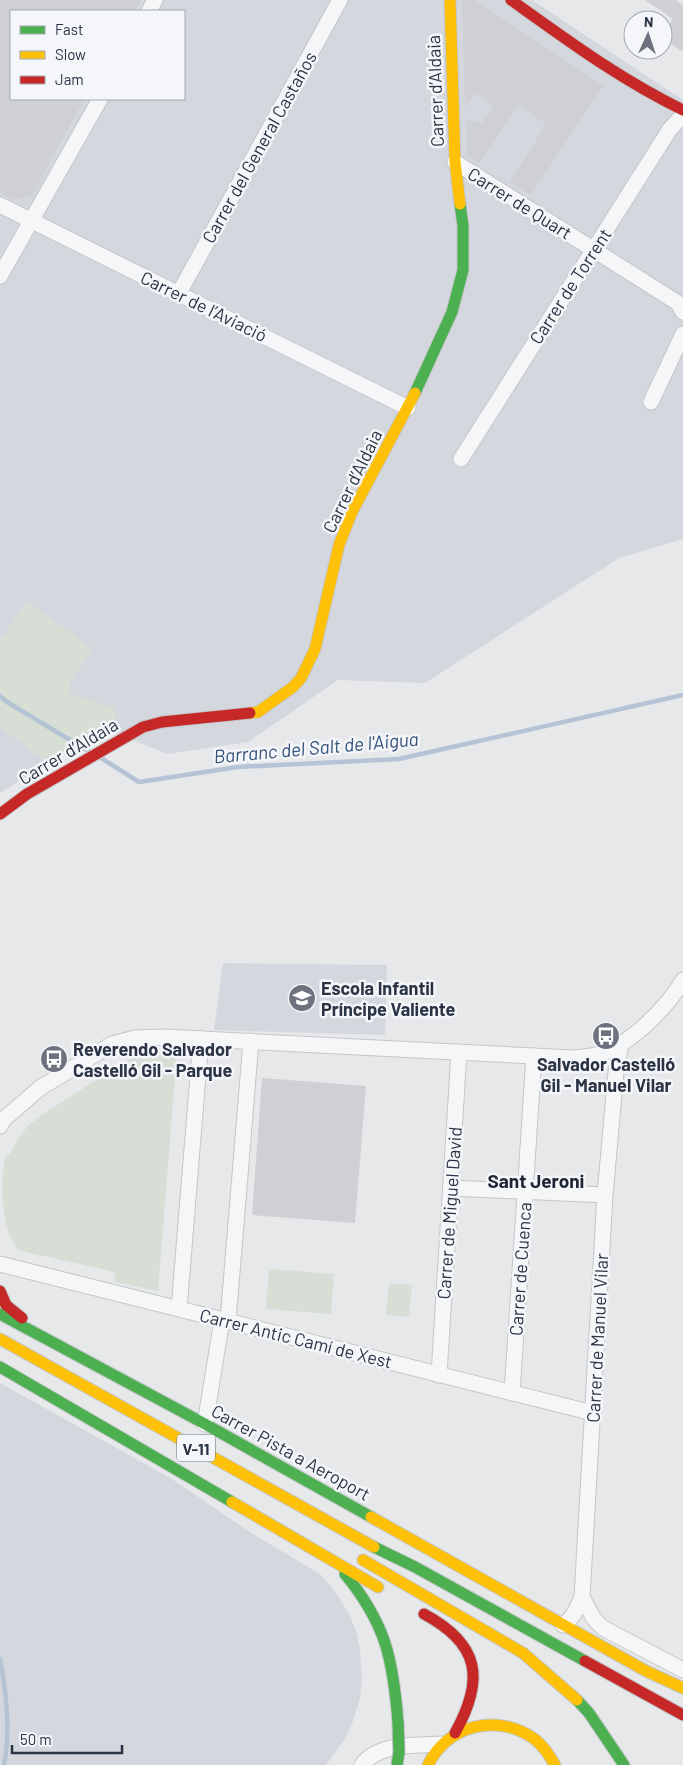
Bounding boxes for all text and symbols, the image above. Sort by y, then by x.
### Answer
legend [10,10,185,100]
north arrow [623,10,673,60]
text: N [644,13,654,30]
text: Fast [55,20,83,38]
street label: Carrer d’Aldaia [422,35,448,147]
text: Slow [55,45,86,63]
street label: Carrer del General Castaños [197,47,321,247]
text: Jam [55,70,84,88]
street label: Carrer de Quart [464,162,576,244]
street label: Carrer de Torrent [524,224,616,348]
street label: Carrer de l’Aviació [137,266,271,346]
street label: Carrer d’Aldaia [318,426,386,536]
street label: Carrer d’Aldaia [14,713,122,789]
water label: Barranc del Salt de l'Aigua [213,727,419,767]
place label: Escola Infantil Príncipe Valiente [321,977,456,1020]
school or university icon: Escola Infantil Príncipe Valiente [287,983,317,1013]
bus stop icon: Salvador Castelló Gil - Manuel Vilar [591,1021,621,1051]
place label: Reverendo Salvador Castelló Gil - Parque [73,1038,232,1081]
bus stop icon: Reverendo Salvador Castelló Gil - Parque [39,1044,69,1074]
place label: Salvador Castelló Gil - Manuel Vilar [537,1053,675,1096]
street label: Carrer de Miguel David [432,1126,466,1300]
district label: Sant Jeroni [488,1169,584,1192]
street label: Carrer de Cuenca [504,1201,536,1337]
street label: Carrer de Manuel Vilar [582,1252,612,1423]
street label: Carrer Antic Camí de Xest [197,1303,395,1373]
street label: Carrer Pista a Aeroport [208,1399,374,1505]
road number: V-11 [177,1435,215,1462]
scale bar [12,1722,122,1754]
text: 50 m [20,1730,52,1748]

